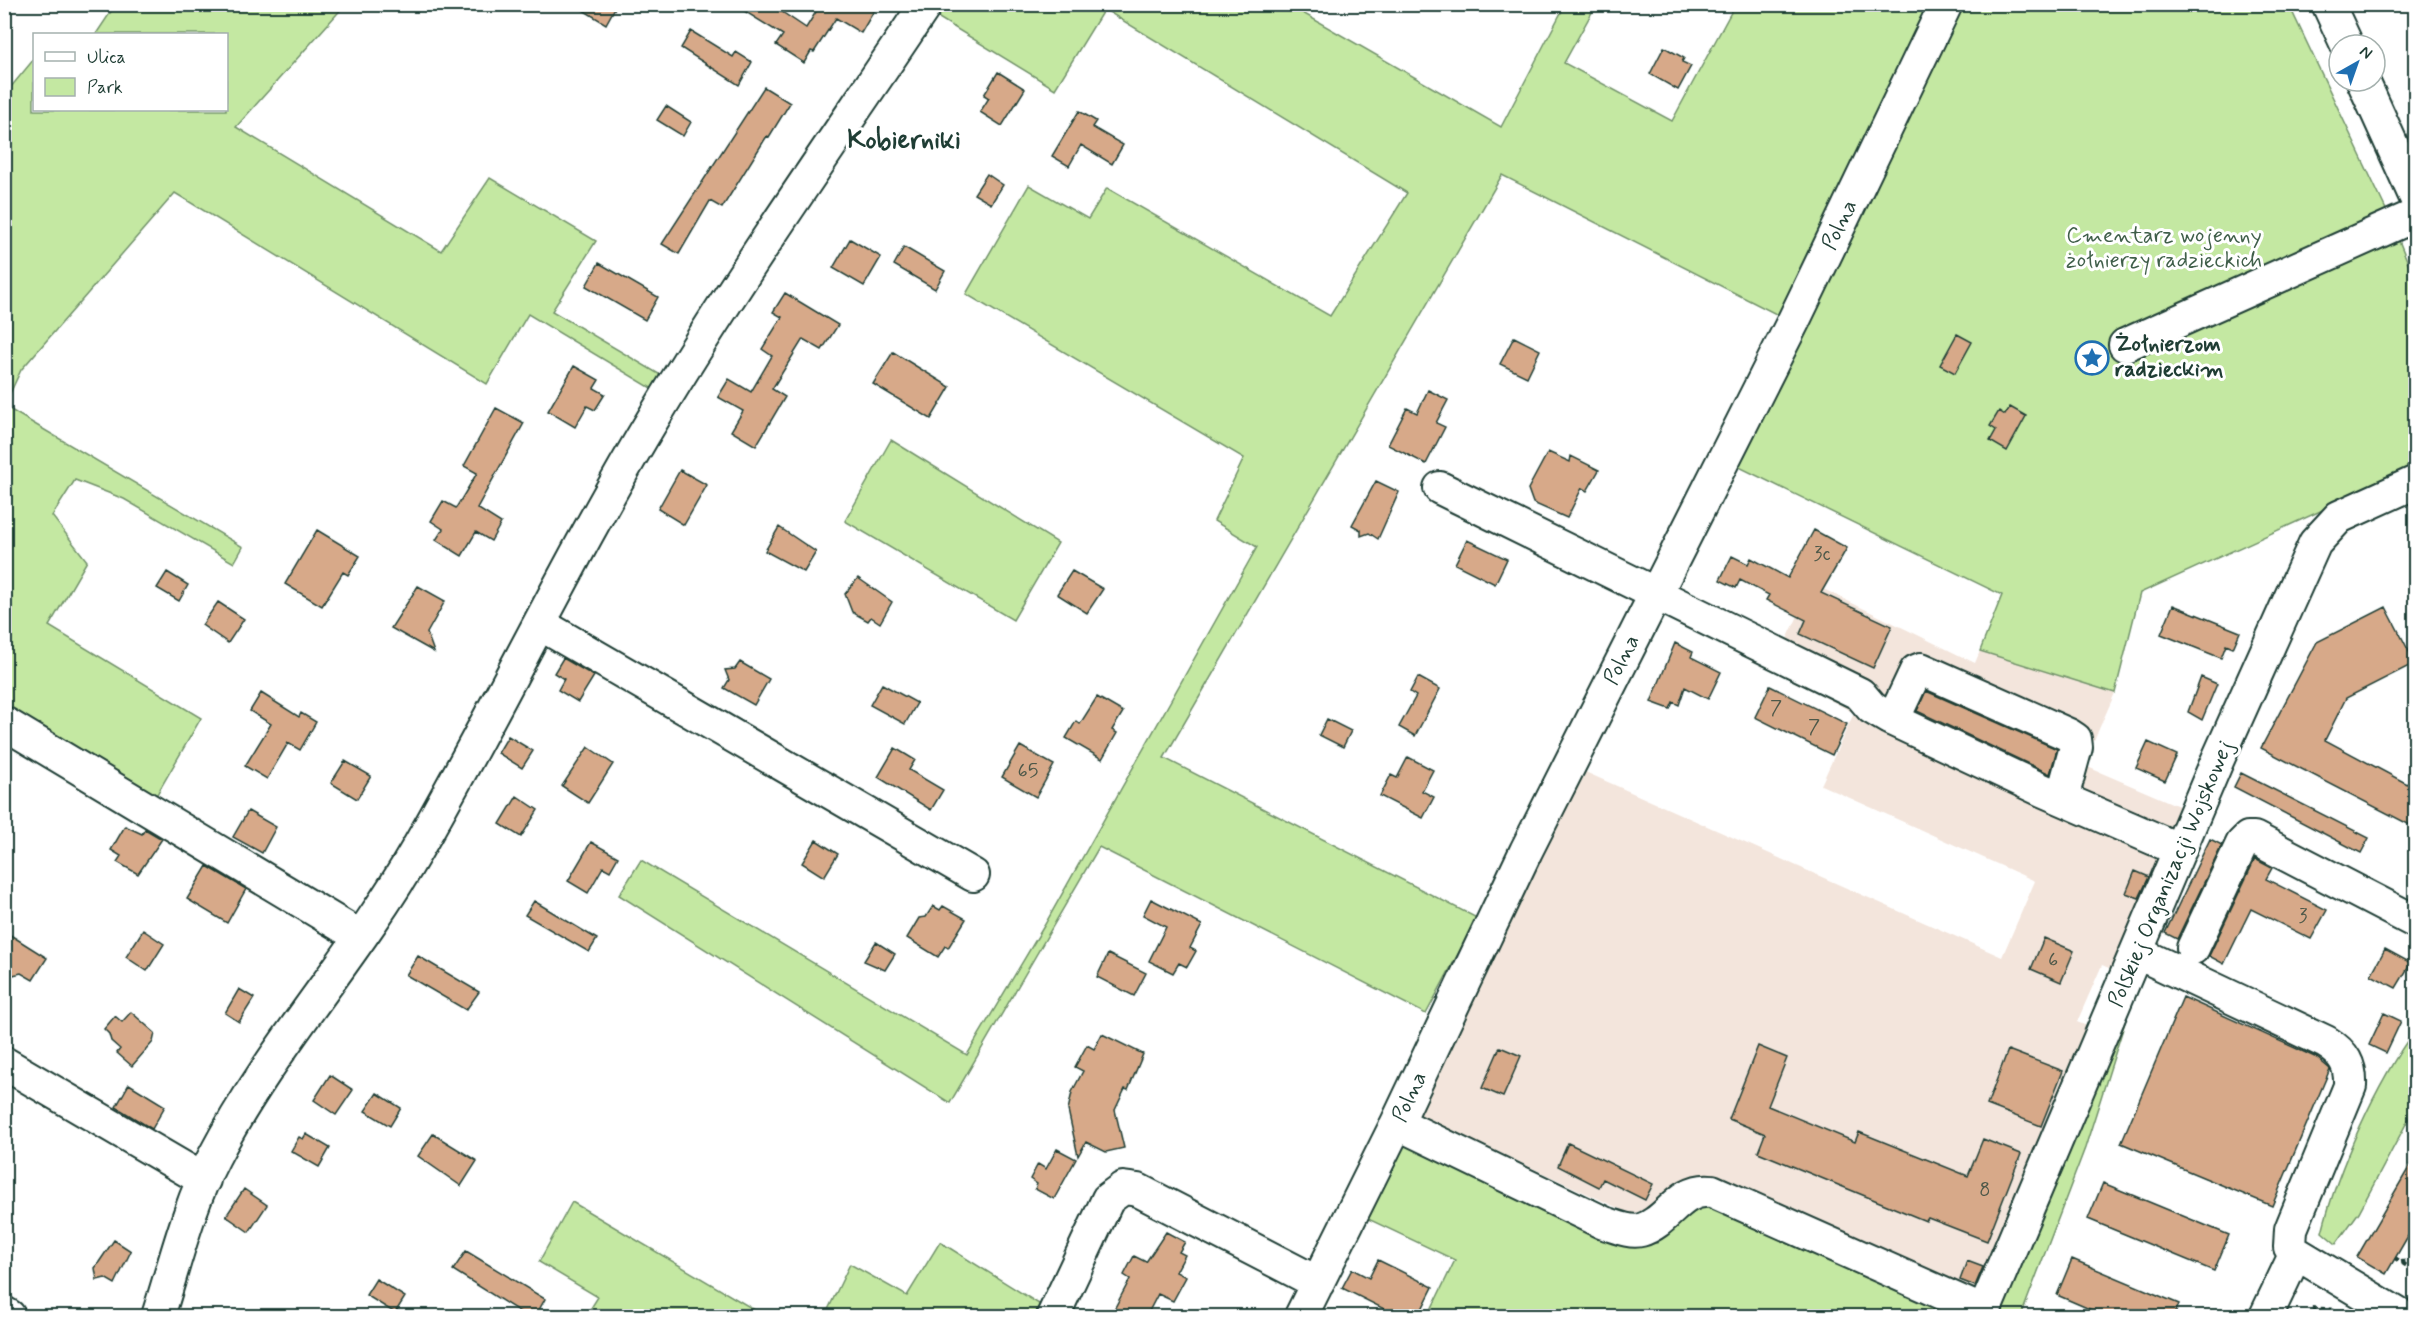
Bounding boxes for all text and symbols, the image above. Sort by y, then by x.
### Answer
legend [33,33,228,111]
north arrow [2327,33,2387,93]
text: N [2355,41,2377,64]
text: Ulica [87,46,126,70]
text: Park [87,76,123,100]
district label: Kobierniki [847,124,961,158]
street label: Polna [1816,195,1864,255]
park label: Cmentarz wojenny żołnierzy radzieckich [2066,222,2262,275]
place label: Żołnierzom radzieckim [2115,331,2224,384]
place icon: Żołnierzom radzieckim [2074,340,2110,376]
house number: 3c [1813,541,1831,568]
street label: Polna [1598,630,1646,690]
house number: 7 [1770,695,1782,722]
house number: 7 [1808,714,1820,741]
street label: Polskiej Organizacji Wojskowej [2102,736,2241,1012]
house number: 65 [1018,758,1038,785]
house number: 3 [2298,903,2308,930]
house number: 6 [2048,947,2058,974]
street label: Polna [1386,1067,1434,1127]
house number: 8 [1979,1177,1991,1204]

